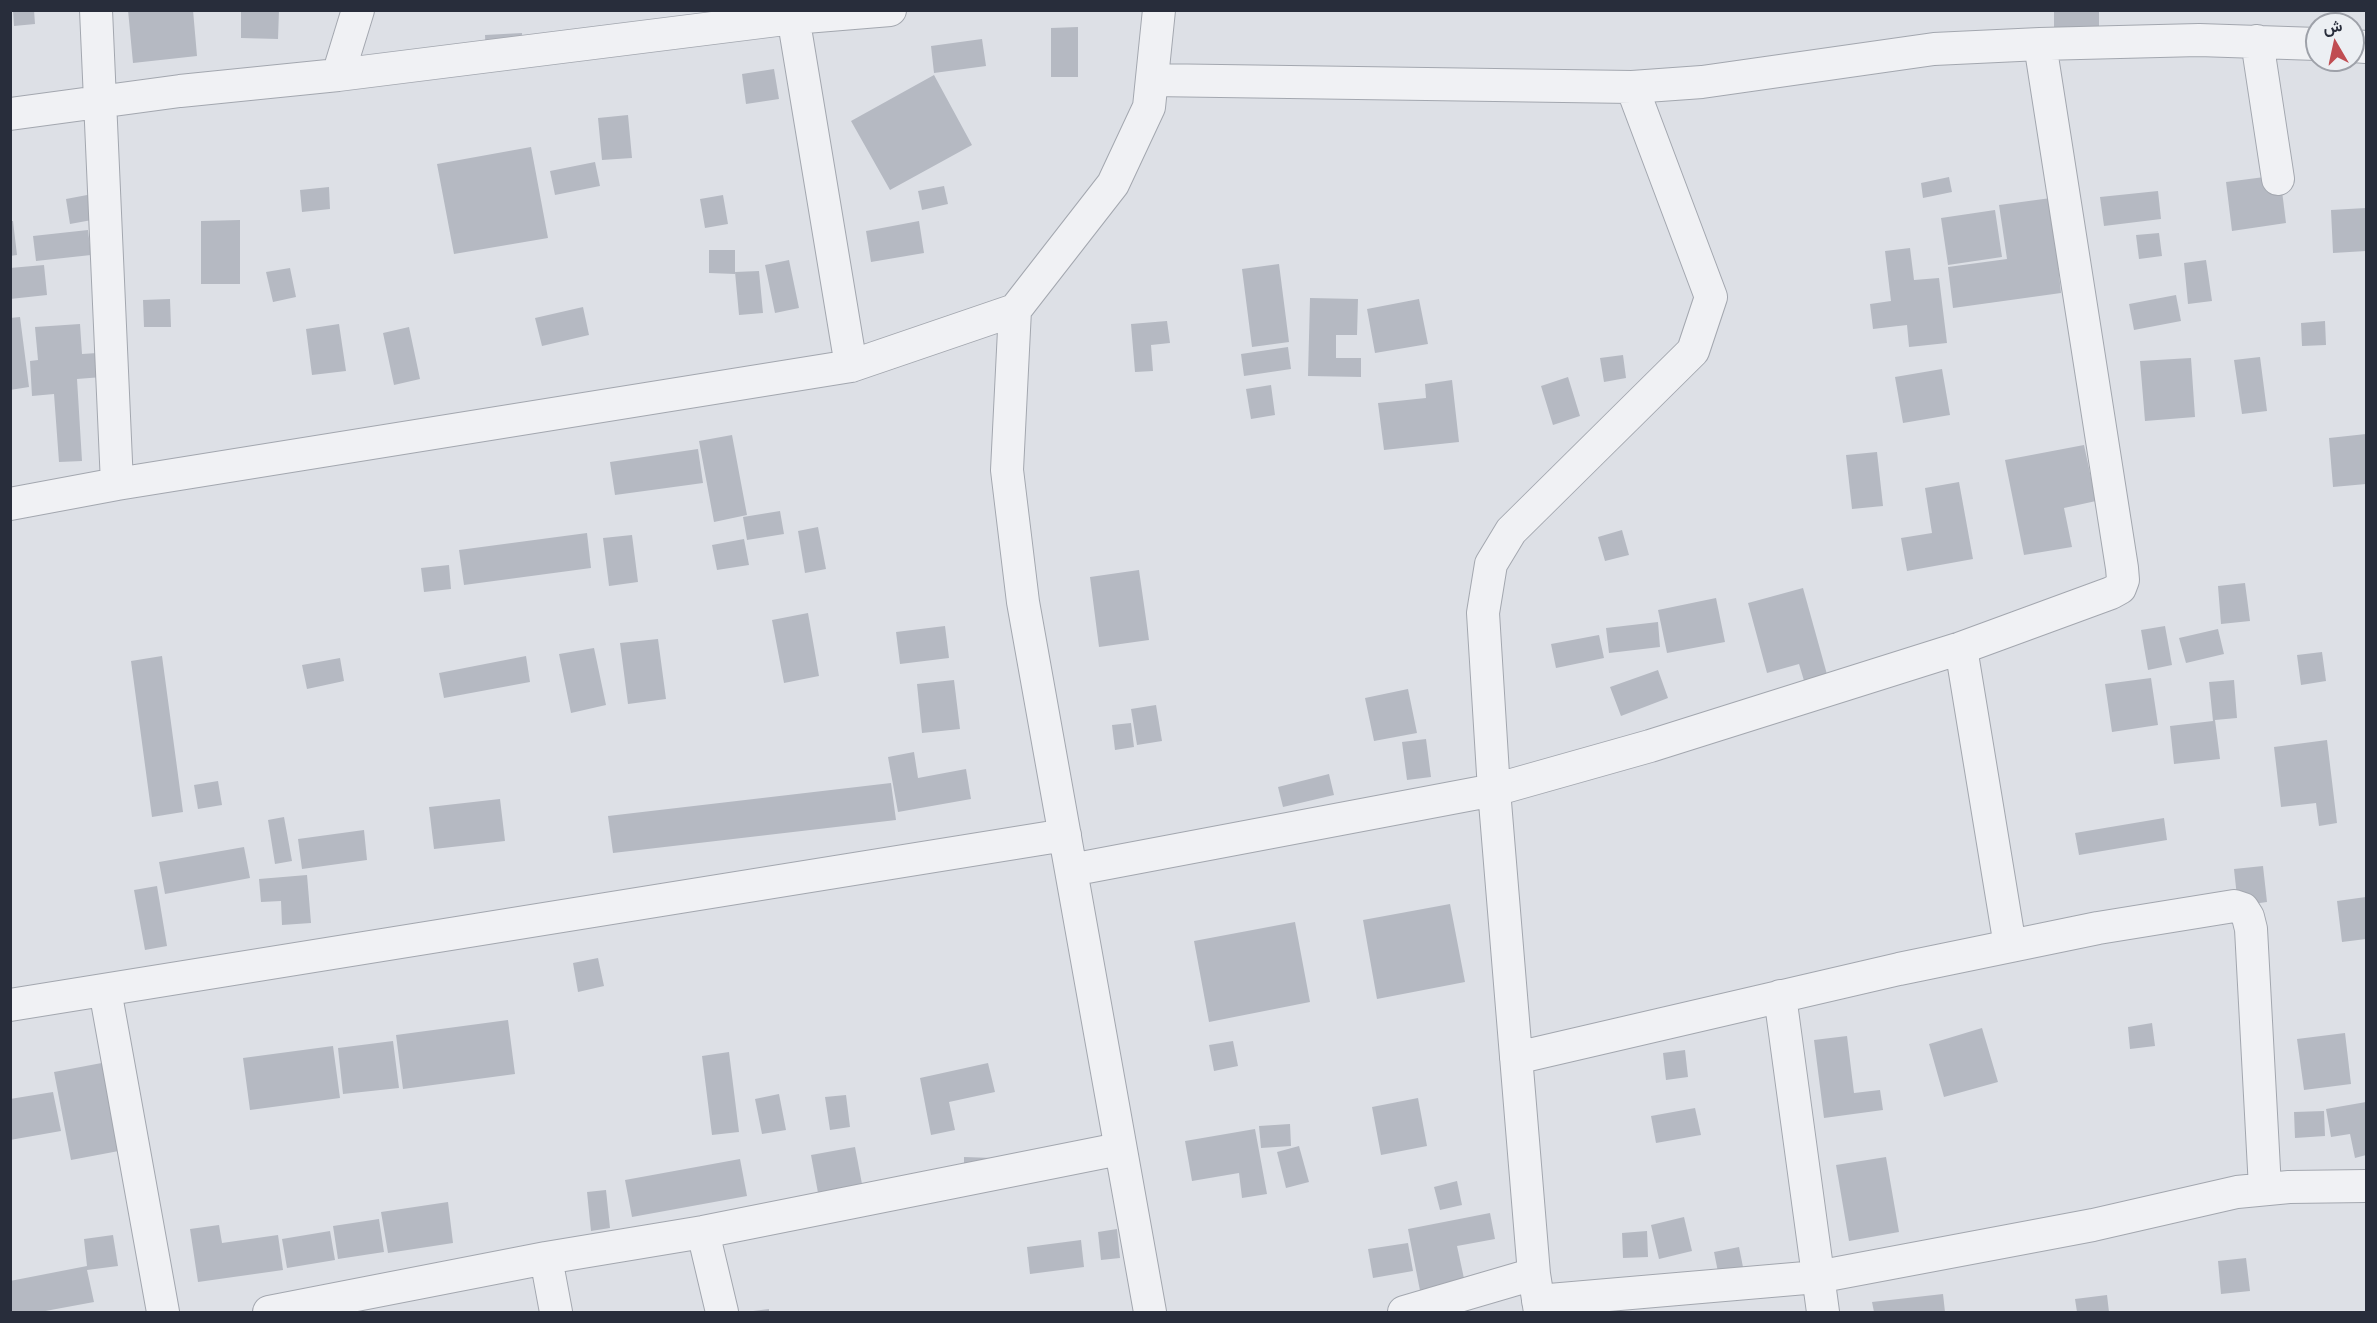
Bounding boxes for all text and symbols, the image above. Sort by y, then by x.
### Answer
north arrow [2305,12,2365,72]
text: ش [2321,14,2344,39]

